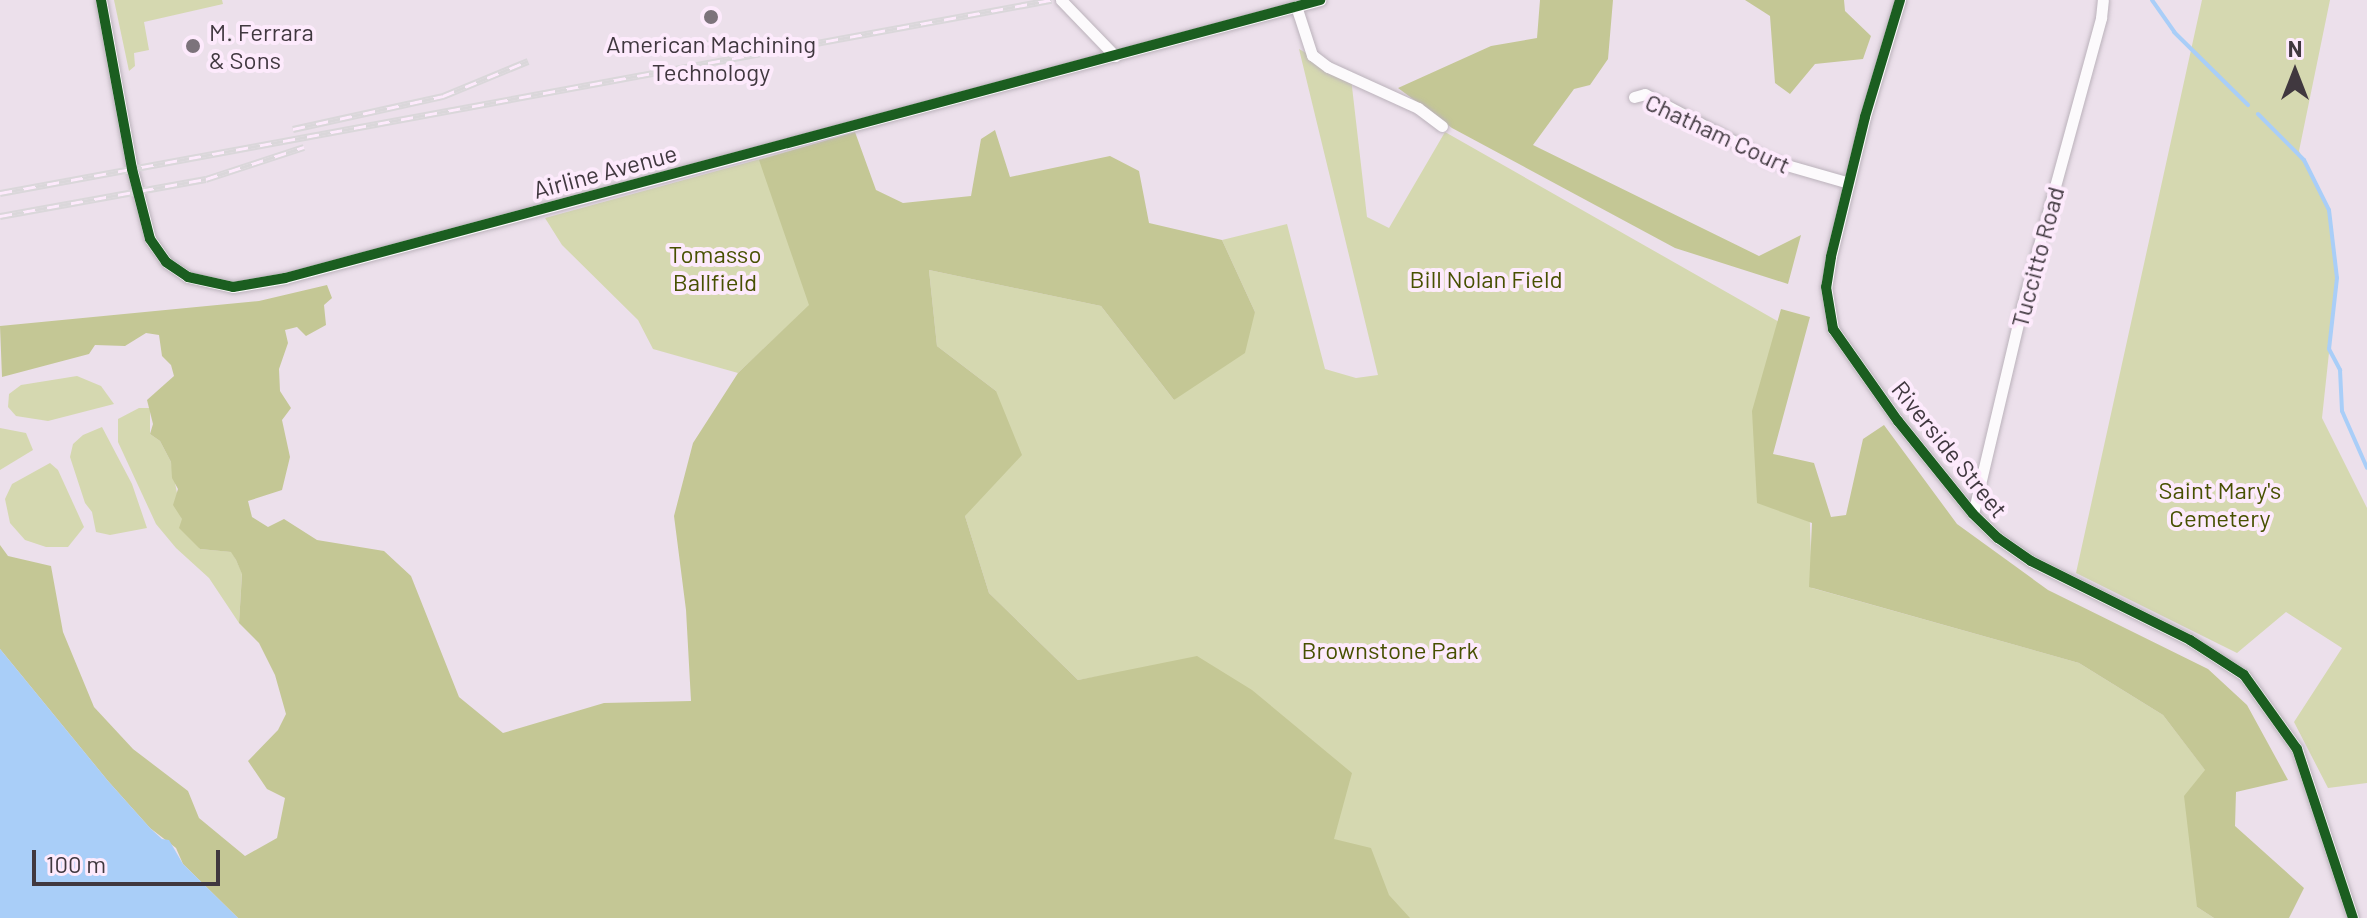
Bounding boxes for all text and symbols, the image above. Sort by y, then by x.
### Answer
marker: American Machining Technology [702,8,720,26]
place label: M. Ferrara & Sons [209,18,314,74]
place label: American Machining Technology [606,30,816,86]
north arrow [2255,32,2335,112]
text: N [2288,35,2302,61]
marker: M. Ferrara & Sons [184,37,202,55]
street label: Chatham Court [1641,87,1795,179]
street label: Airline Avenue [530,138,680,204]
street label: Tuccitto Road [2004,183,2070,331]
park label: Tomasso Ballfield [669,240,761,296]
park label: Bill Nolan Field [1410,265,1562,293]
street label: Riverside Street [1886,375,2014,523]
park label: Saint Mary's Cemetery [2159,476,2281,532]
park label: Brownstone Park [1302,636,1478,664]
scale bar [36,834,224,884]
text: 100 m [46,849,106,878]

